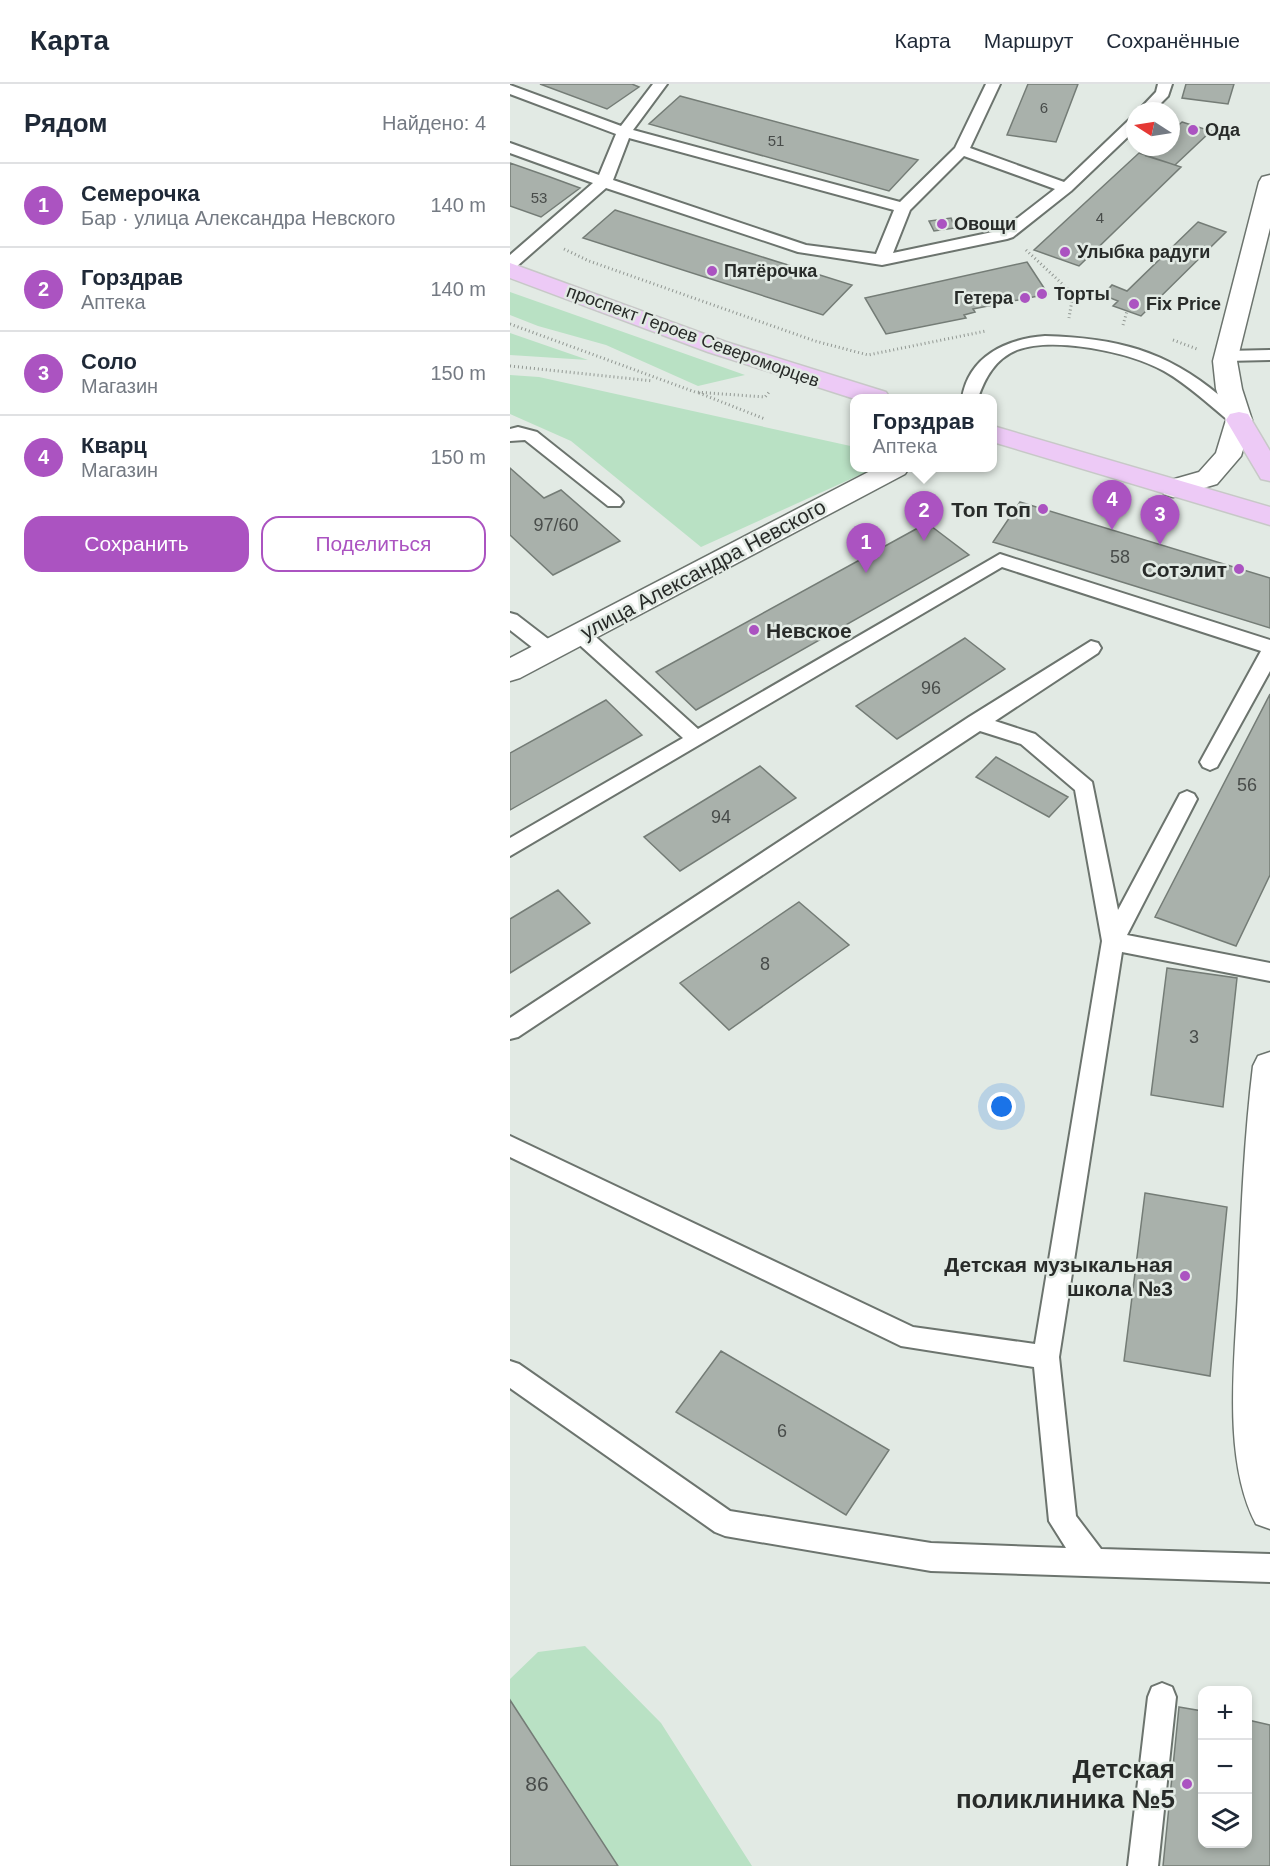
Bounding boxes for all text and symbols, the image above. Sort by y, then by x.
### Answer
text: Карта [30,25,109,56]
text: Карта [895,29,951,52]
text: Маршрут [984,29,1073,52]
text: Сохранённые [1106,29,1240,52]
house number: 6 [1040,99,1048,116]
north arrow [1126,102,1180,156]
text: Рядом [24,108,107,138]
text: Найдено: 4 [382,112,486,134]
place label: Ода [1205,120,1241,140]
marker: Ода [1186,123,1200,137]
house number: 51 [768,132,784,149]
text: Семерочка [81,181,200,206]
house number: 53 [531,189,547,206]
text: 1 [38,194,49,216]
text: 140 m [430,194,486,216]
text: Бар · улица Александра Невского [81,207,395,229]
house number: 4 [1096,209,1104,226]
place label: Овощи [954,214,1016,234]
marker: Овощи [935,217,949,231]
place label: Улыбка радуги [1077,242,1210,262]
marker: Улыбка радуги [1058,245,1072,259]
place label: Пятёрочка [724,261,818,281]
marker: Пятёрочка [705,264,719,278]
text: Горздрав [81,265,183,290]
text: 2 [38,278,49,300]
text: 140 m [430,278,486,300]
street label: проспект Героев Североморцев [564,281,822,391]
place label: Торты [1054,284,1110,304]
marker: Торты [1035,287,1049,301]
place label: Гетера [954,288,1014,308]
text: Аптека [81,291,146,313]
marker: Гетера [1018,291,1032,305]
place label: Fix Price [1146,294,1221,314]
marker: Fix Price [1127,297,1141,311]
text: Соло [81,349,137,374]
text: 3 [38,362,49,384]
text: 150 m [430,362,486,384]
text: Магазин [81,375,158,397]
popup [850,394,997,472]
text: Горздрав [872,409,975,434]
text: Кварц [81,433,147,458]
text: Аптека [872,435,937,457]
text: 4 [38,446,49,468]
text: 150 m [430,446,486,468]
text: Магазин [81,459,158,481]
pin: 4 [1092,480,1132,530]
pin: 2 [904,492,944,541]
street label: улица Александра Невского [576,494,830,644]
pin: 3 [1140,496,1180,545]
place label: Топ Топ [951,498,1031,521]
marker: Топ Топ [1036,502,1050,516]
house number: 97/60 [533,515,579,535]
button: Сохранить [24,516,249,572]
button: Поделиться [261,516,486,572]
pin: 1 [846,524,886,573]
house number: 58 [1110,547,1130,567]
place label: Сотэлит [1142,558,1227,581]
marker: Сотэлит [1232,562,1246,576]
place label: Невское [766,619,852,642]
marker: Невское [747,623,761,637]
house number: 96 [921,678,941,698]
house number: 56 [1237,775,1257,795]
house number: 94 [711,807,731,827]
house number: 8 [760,954,770,974]
house number: 3 [1189,1027,1199,1047]
your location [987,1092,1016,1121]
place label: Детская музыкальная школа №3 [944,1253,1173,1300]
marker: Детская музыкальная школа №3 [1178,1269,1192,1283]
house number: 6 [777,1421,787,1441]
map controls [1198,1686,1252,1848]
button: + [1198,1686,1252,1740]
button: − [1198,1740,1252,1794]
place label: Детская поликлиника №5 [956,1754,1175,1814]
house number: 86 [525,1772,549,1795]
marker: Детская поликлиника №5 [1180,1777,1194,1791]
button: layers [1198,1794,1252,1848]

